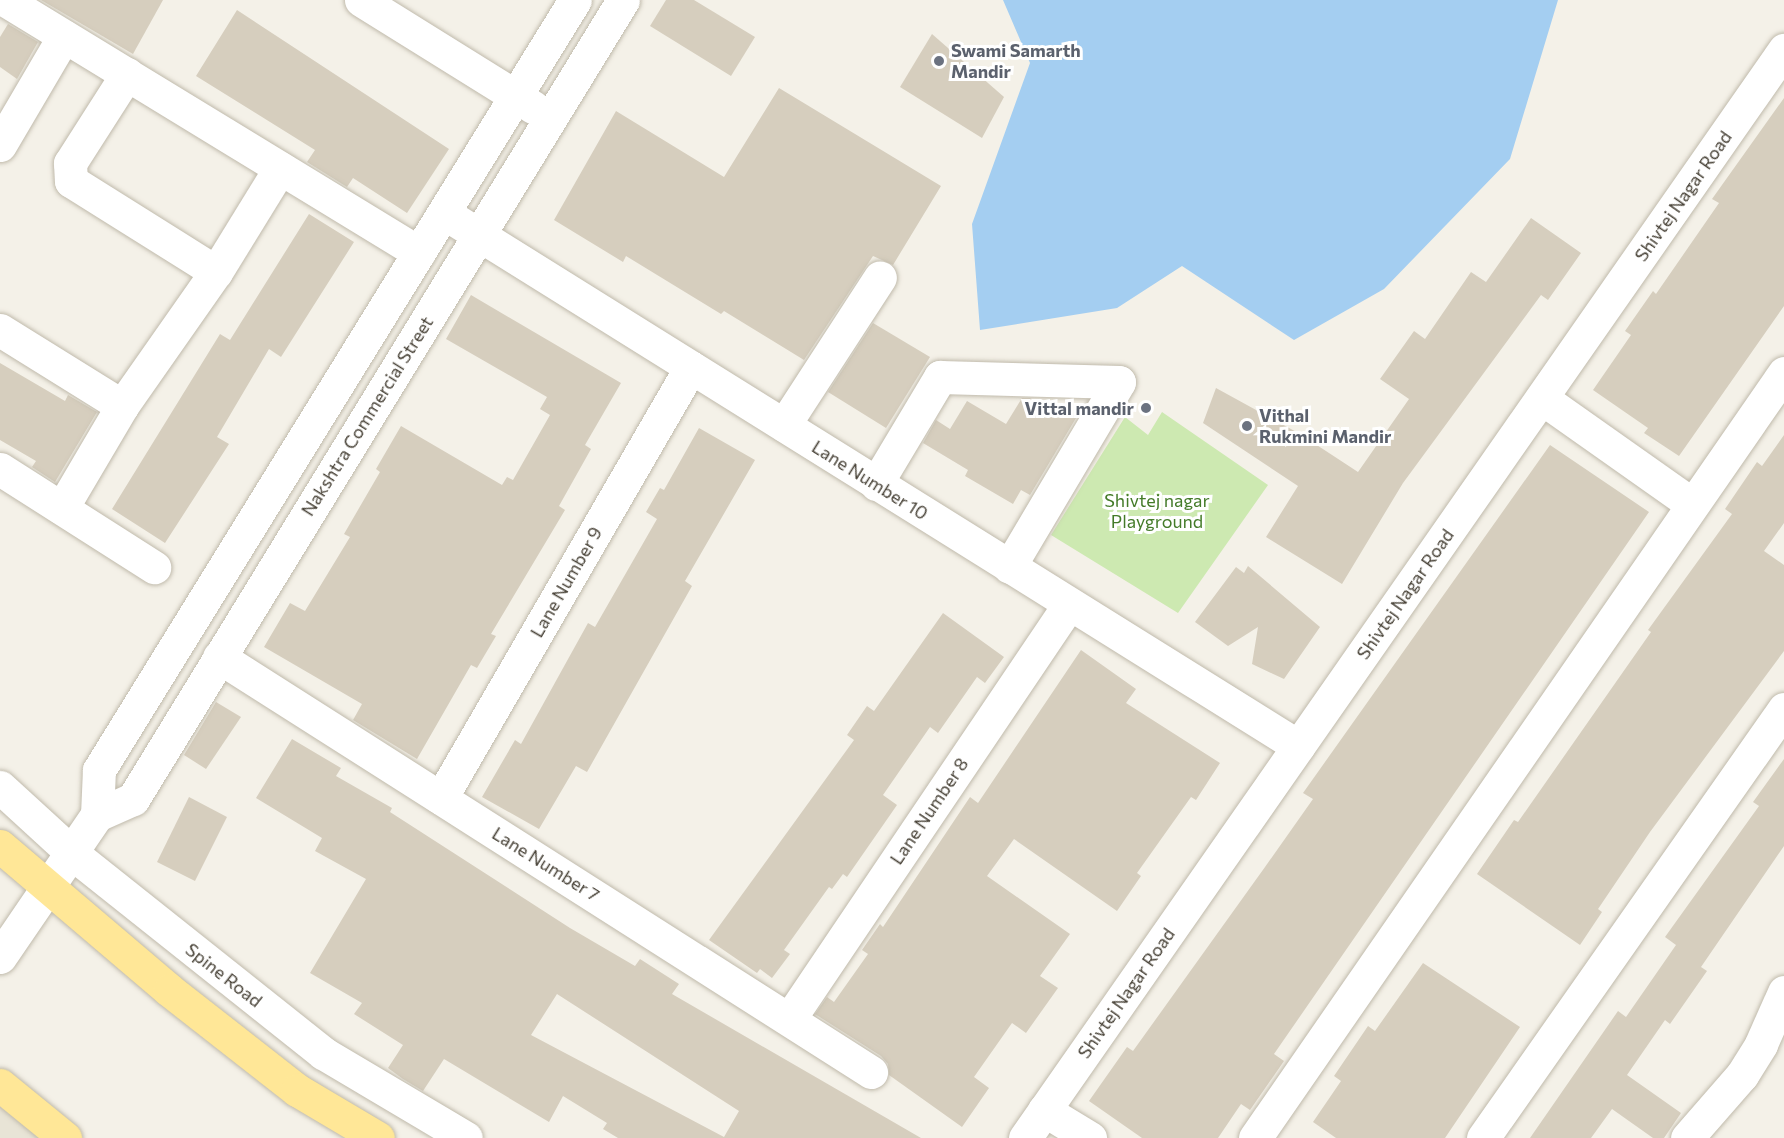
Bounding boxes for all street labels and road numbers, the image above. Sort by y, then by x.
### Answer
street label: Shivtej Nagar Road [1630,127,1736,265]
street label: Nakshtra Commercial Street [297,312,437,520]
street label: Lane Number 10 [808,436,932,524]
street label: Lane Number 9 [526,523,606,641]
street label: Shivtej Nagar Road [1352,525,1458,663]
street label: Lane Number 8 [885,754,973,868]
street label: Lane Number 7 [488,822,604,906]
street label: Shivtej Nagar Road [1073,924,1179,1062]
street label: Spine Road [181,938,267,1012]

